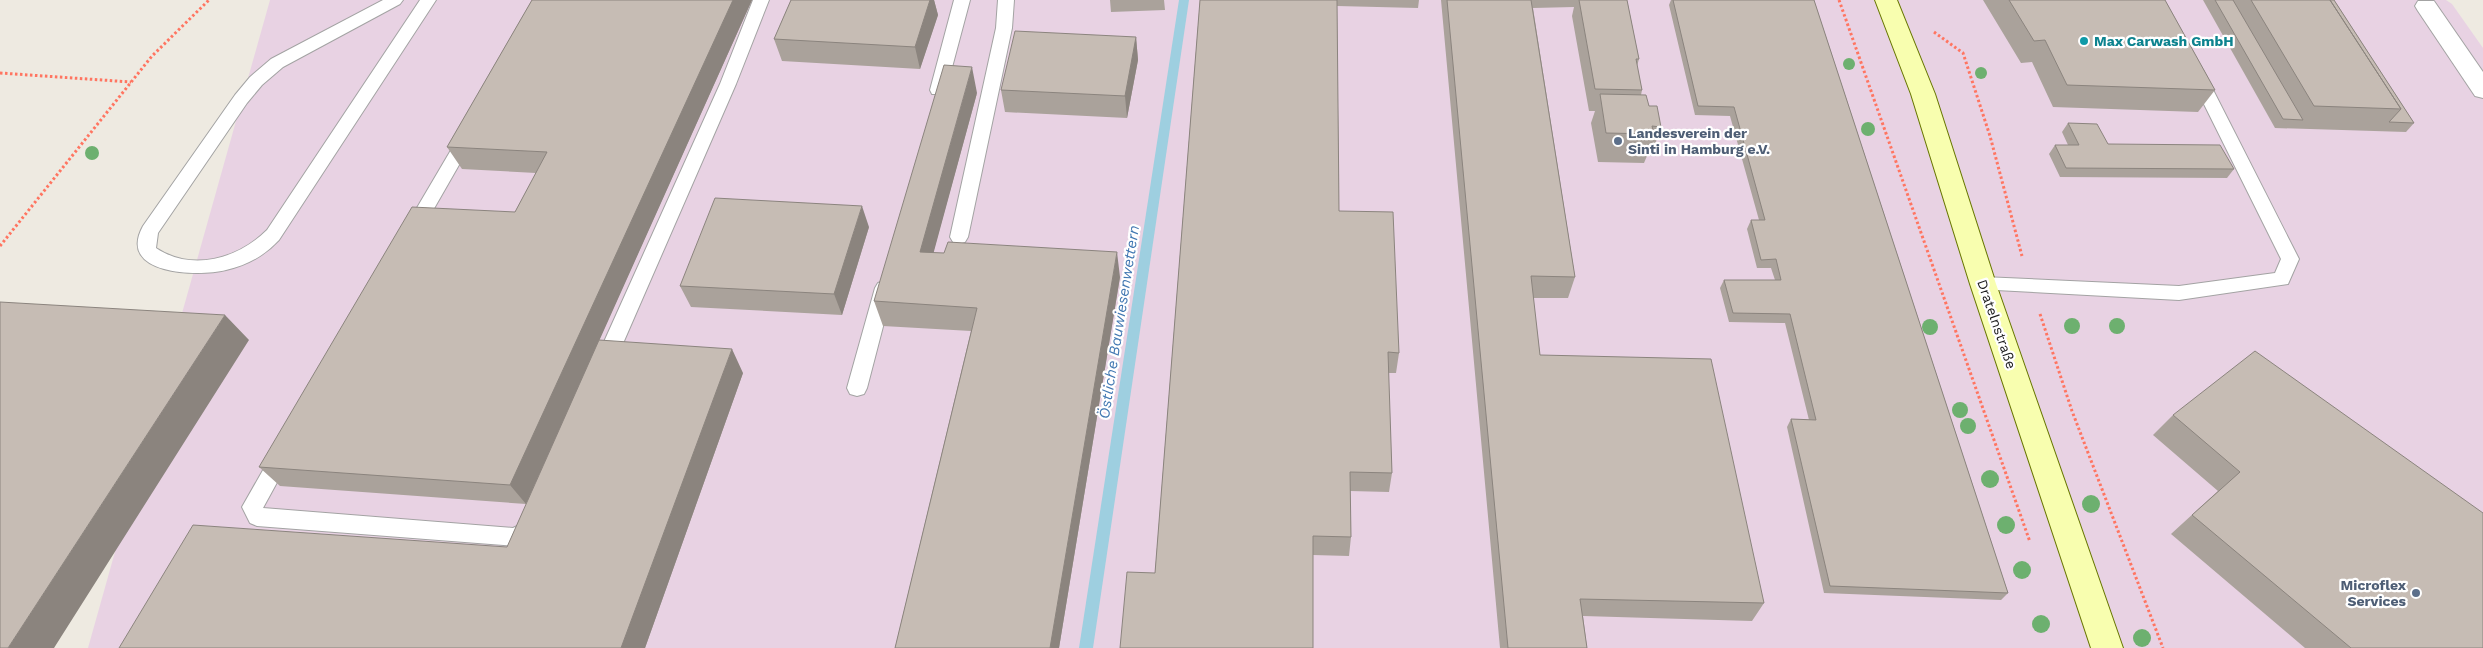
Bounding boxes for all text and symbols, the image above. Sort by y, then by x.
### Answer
place label: Max Carwash GmbH [2094,33,2234,49]
marker: Max Carwash GmbH [2078,35,2090,47]
place label: Landesverein der Sinti in Hamburg e.V. [1628,125,1770,157]
marker: Landesverein der Sinti in Hamburg e.V. [1612,135,1624,147]
water label: Östliche Bauwiesenwettern [1095,224,1143,420]
street label: Dratelnstraße [1974,277,2020,371]
place label: Microflex Services [2341,577,2407,609]
marker: Microflex Services [2410,587,2422,599]

